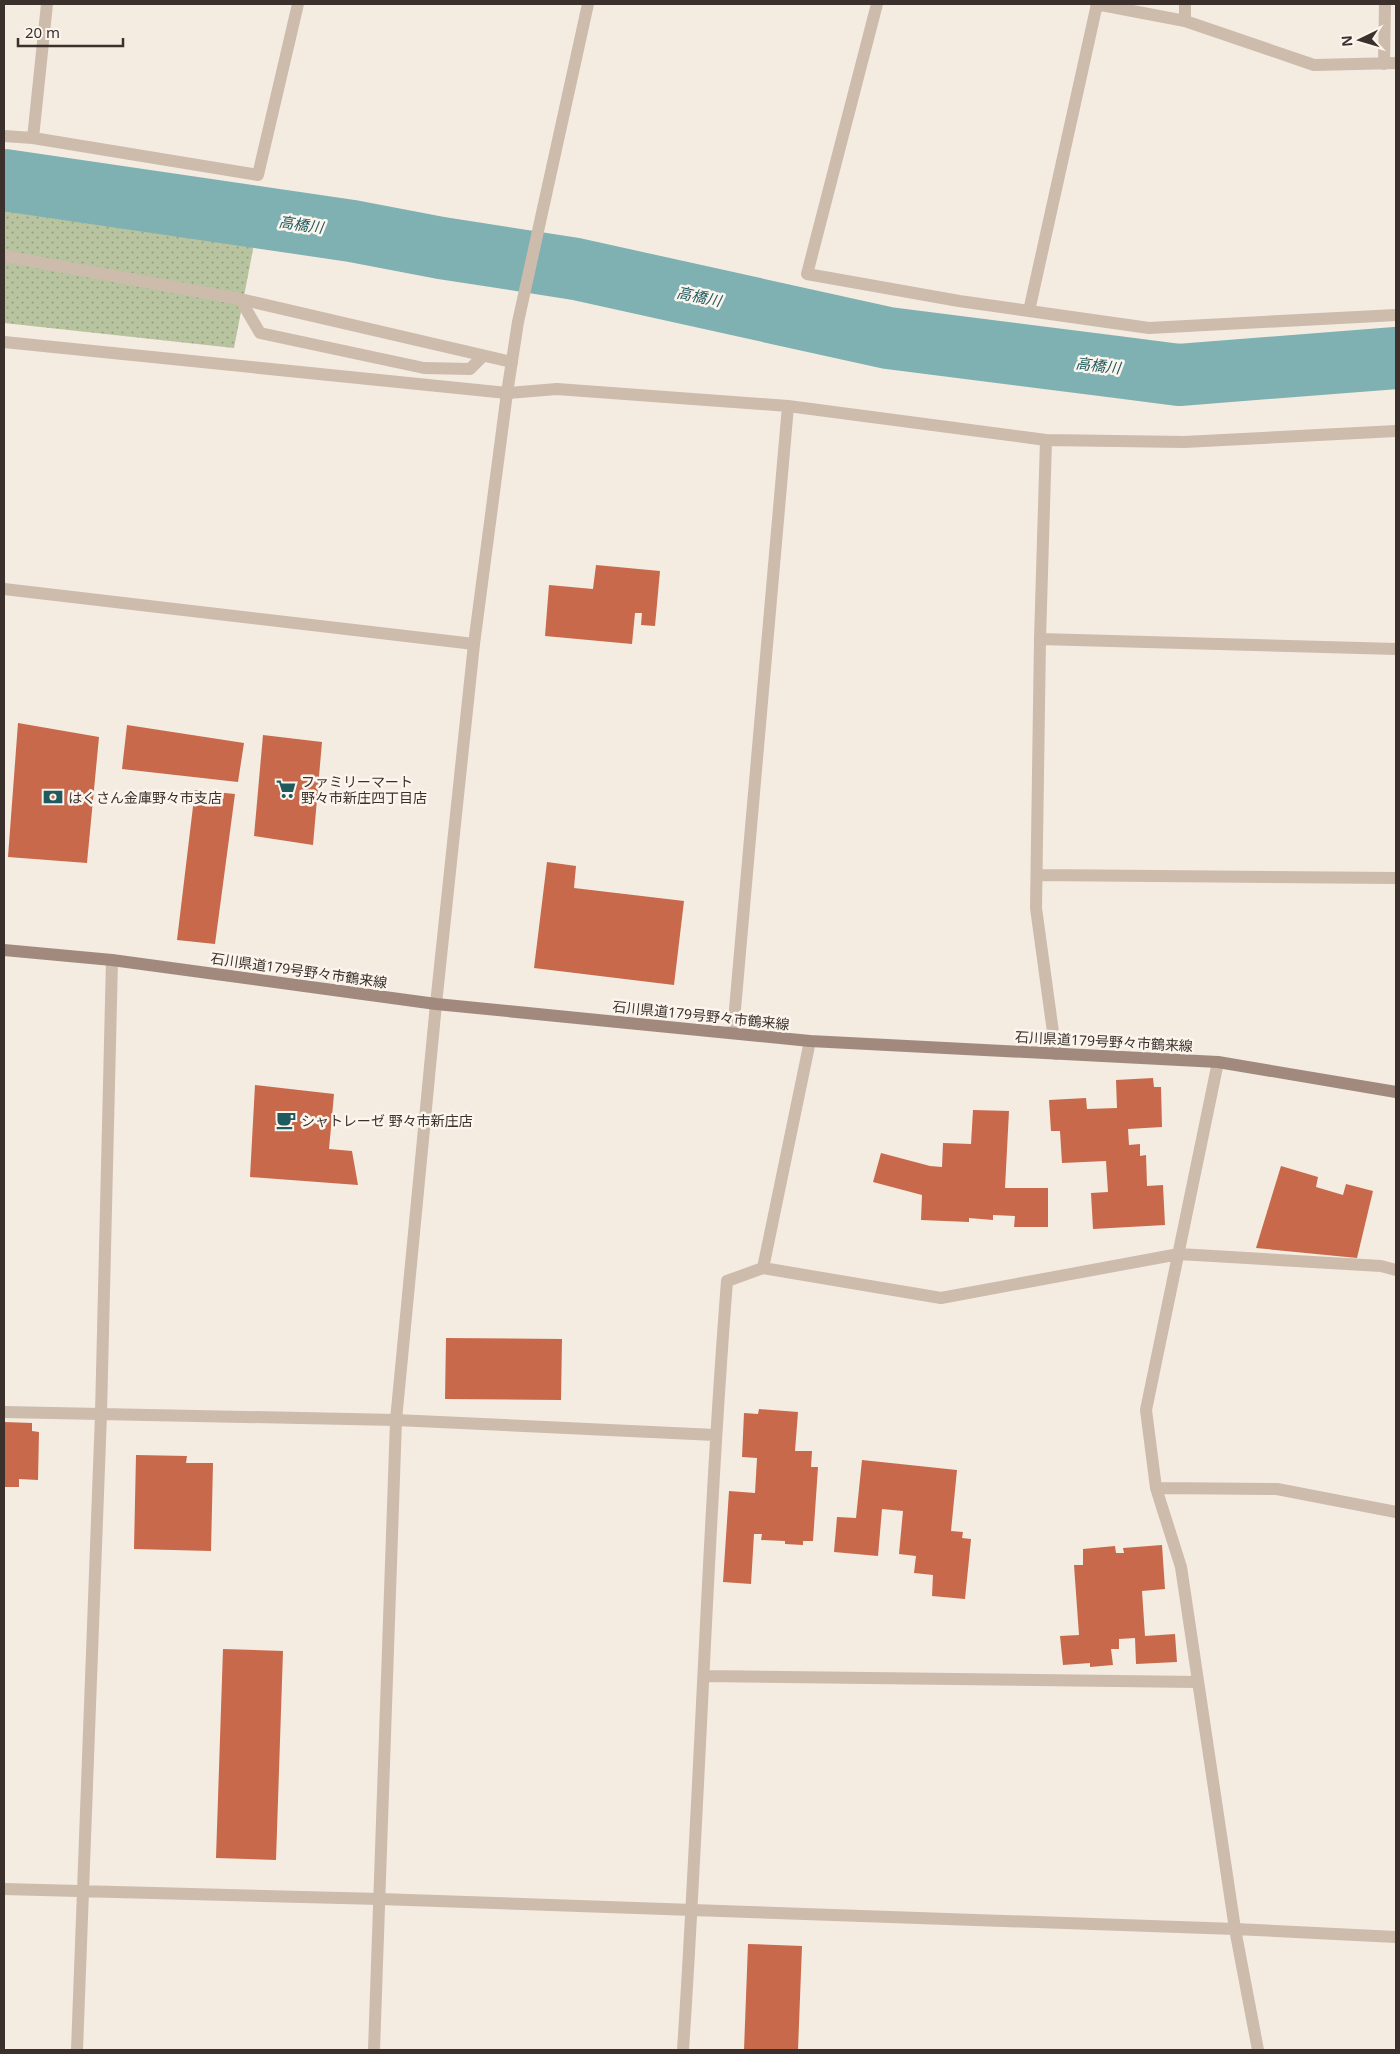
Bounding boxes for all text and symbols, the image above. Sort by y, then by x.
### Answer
scale bar [18,15,122,47]
north arrow [1335,15,1385,65]
text: 20 m [25,22,60,42]
text: N [1337,35,1357,48]
water label: 高橋川 [277,211,327,237]
water label: 高橋川 [675,282,725,311]
water label: 高橋川 [1074,352,1124,378]
place label: ファミリーマート 野々市新庄四丁目店 [301,772,427,807]
supermarket icon: ファミリーマート 野々市新庄四丁目店 [275,778,297,800]
bank icon: はくさん金庫野々市支店 [42,786,64,808]
place label: はくさん金庫野々市支店 [68,788,222,807]
street label: 石川県道179号野々市鶴来線 [210,948,388,992]
street label: 石川県道179号野々市鶴来線 [611,996,791,1034]
street label: 石川県道179号野々市鶴来線 [1015,1027,1193,1055]
cafe icon: シャトレーゼ 野々市新庄店 [275,1109,297,1131]
place label: シャトレーゼ 野々市新庄店 [301,1111,473,1130]

